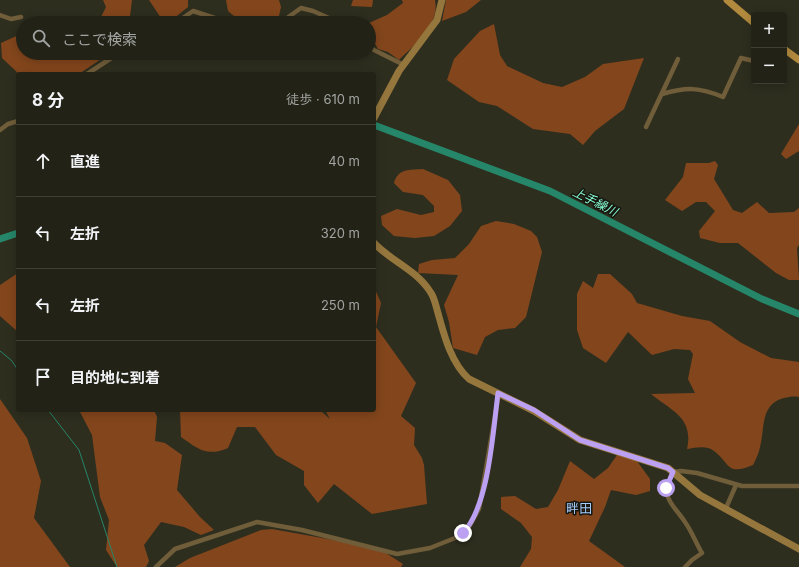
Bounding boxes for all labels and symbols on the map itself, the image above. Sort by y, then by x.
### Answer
water label: 上手繰川 [570,184,622,220]
route start [657,479,675,497]
district label: 畔田 [566,500,592,516]
route end [454,524,472,542]

